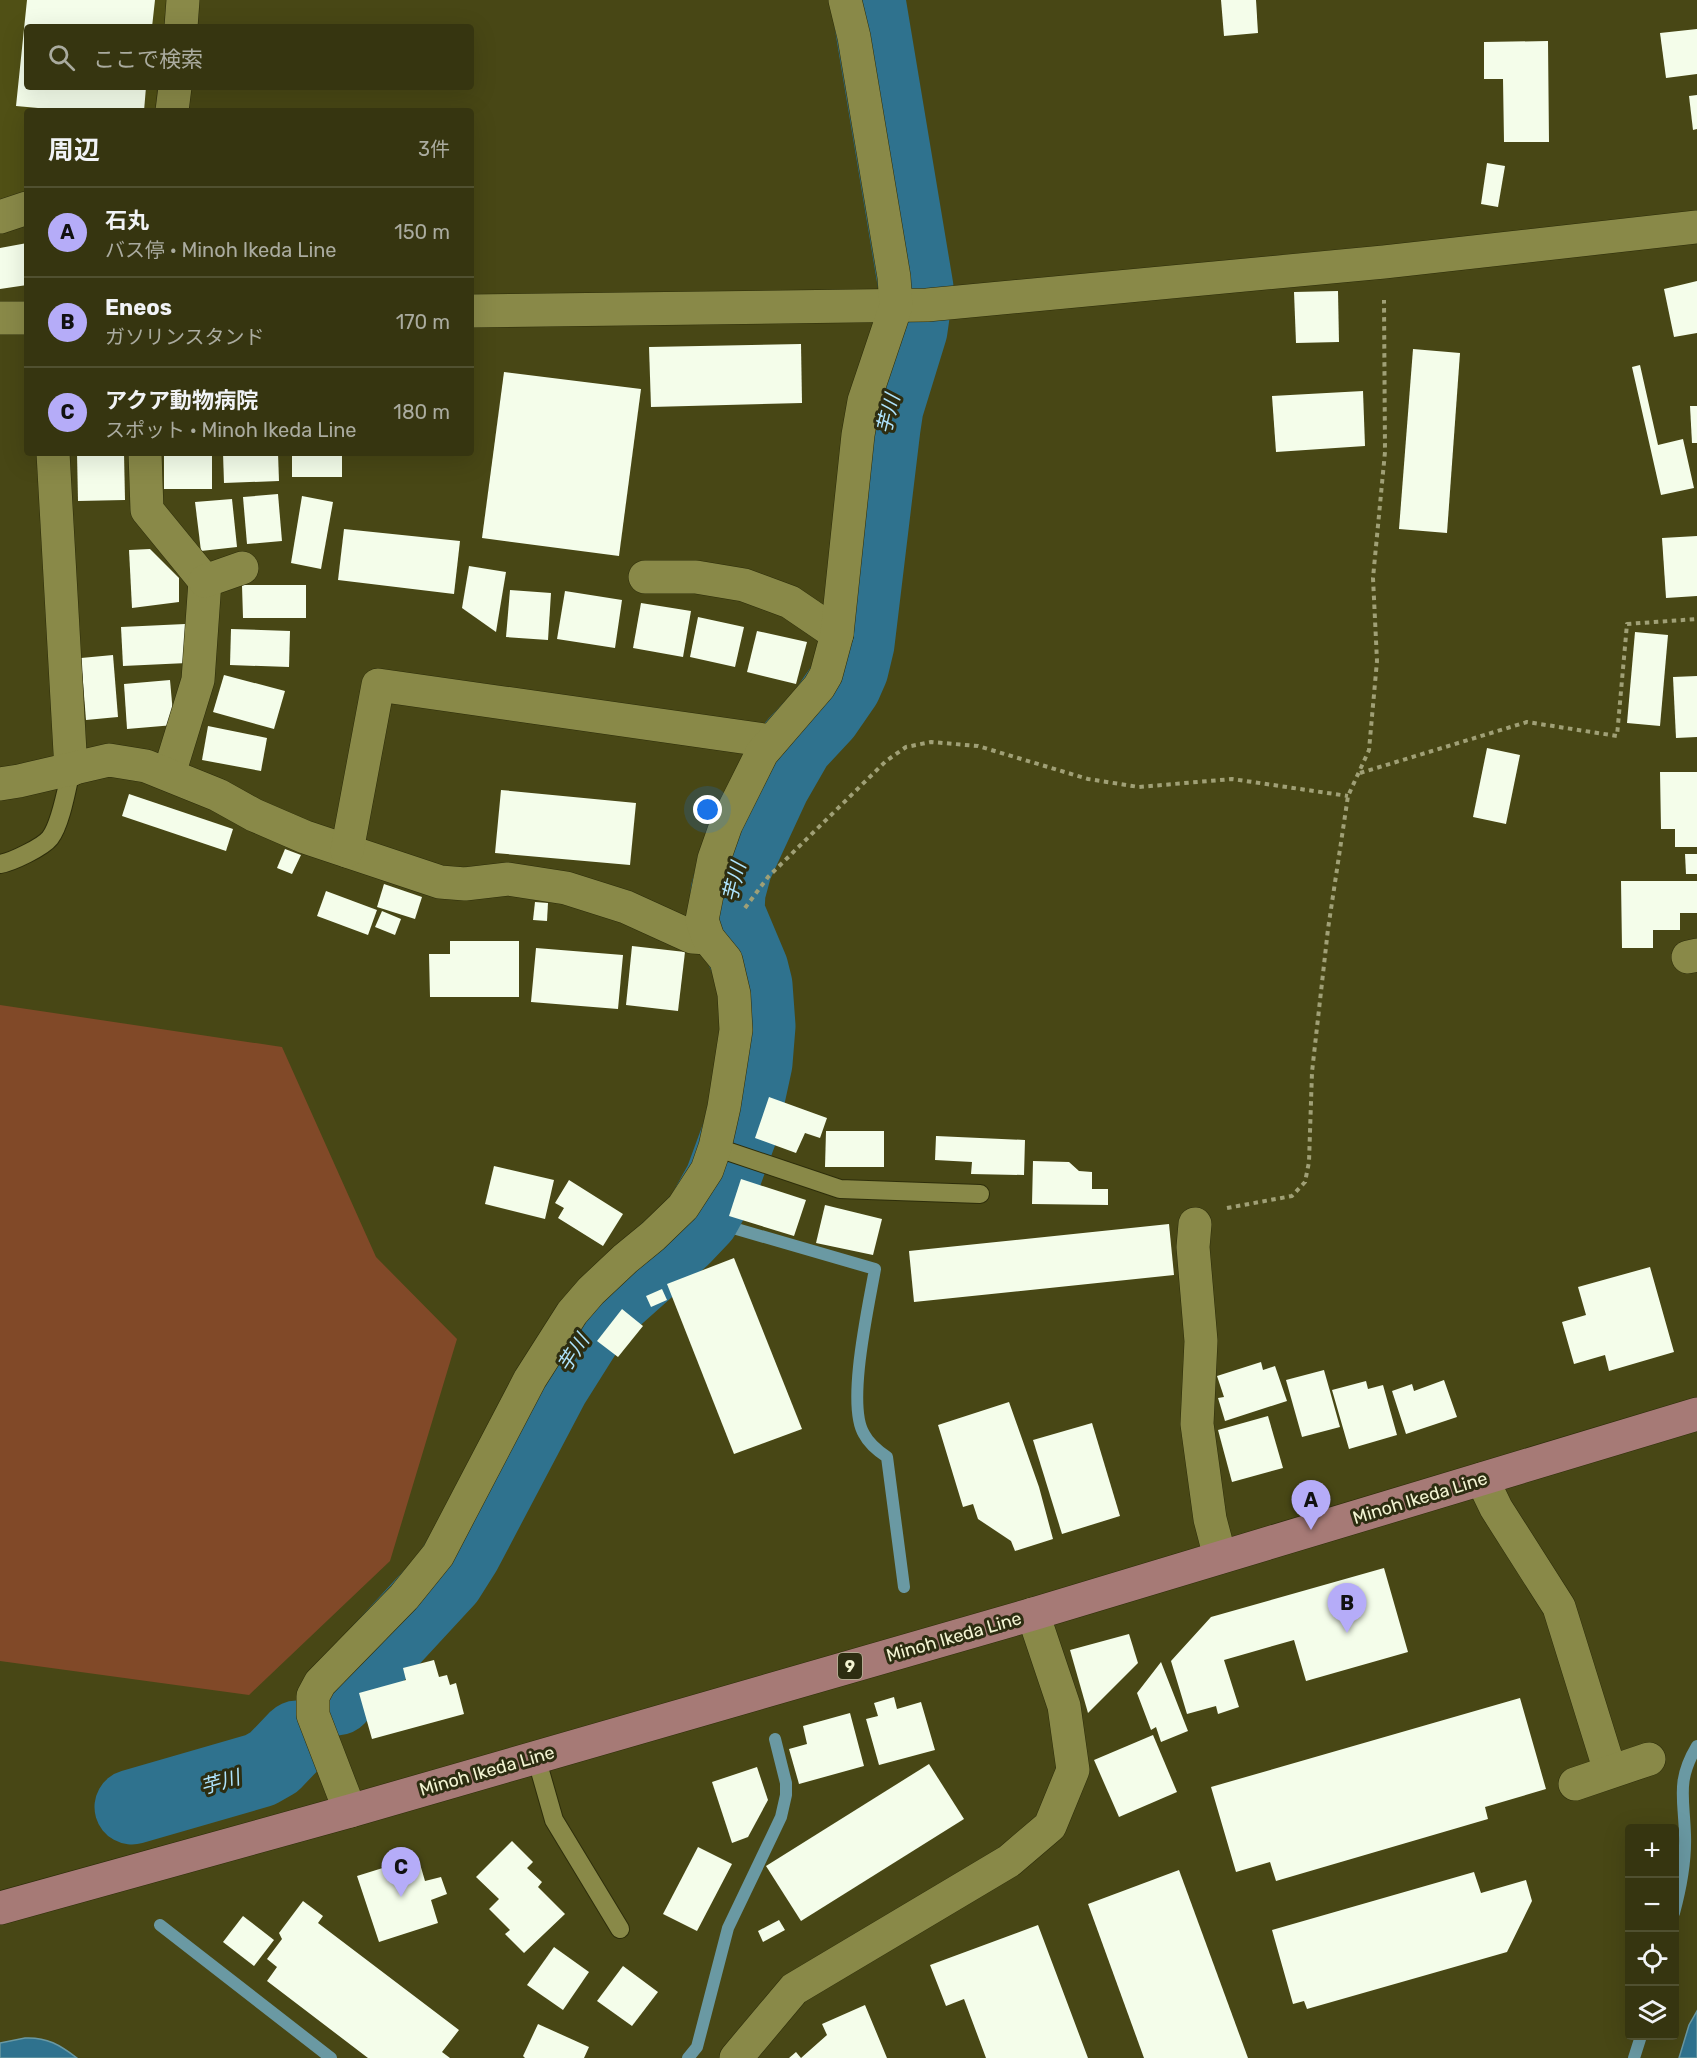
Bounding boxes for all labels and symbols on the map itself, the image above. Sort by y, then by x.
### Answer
water label: 芋川 [872,390,905,436]
your location [693,795,722,824]
water label: 芋川 [718,858,751,904]
water label: 芋川 [552,1328,595,1376]
street label: Minoh Ikeda Line [1350,1467,1490,1529]
pin: A [1292,1480,1330,1530]
pin: B [1328,1584,1366,1633]
street label: Minoh Ikeda Line [884,1607,1024,1667]
road number: 9 [838,1653,862,1679]
street label: Minoh Ikeda Line [417,1741,557,1801]
water label: 芋川 [197,1764,244,1799]
pin: C [382,1848,420,1897]

